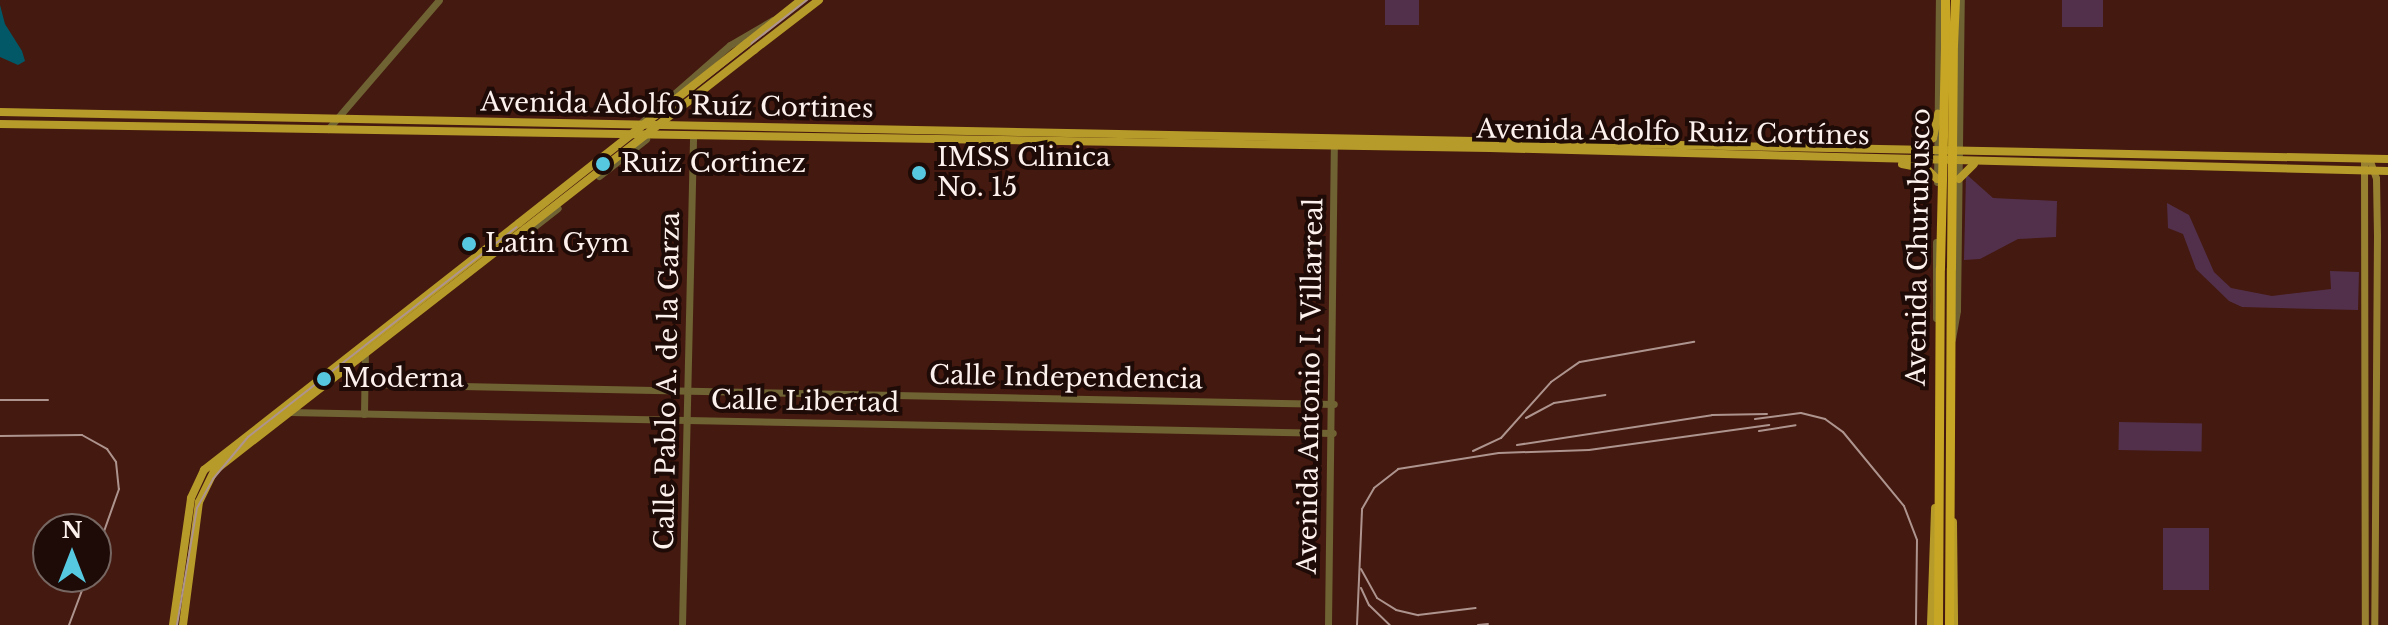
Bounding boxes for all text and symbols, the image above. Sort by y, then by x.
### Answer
street label: Avenida Adolfo Ruíz Cortines [479,87,875,125]
street label: Avenida Churubusco [1901,108,1937,386]
street label: Avenida Adolfo Ruiz Cortínes [1475,114,1871,152]
place label: IMSS Clinica No. 15 [937,142,1110,204]
place label: Ruiz Cortinez [621,148,806,180]
marker: Ruiz Cortinez [592,153,614,175]
marker: IMSS Clinica No. 15 [908,162,930,184]
street label: Avenida Antonio I. Villarreal [1292,196,1330,576]
street label: Calle Pablo A. de la Garza [649,211,687,551]
place label: Latin Gym [485,228,629,260]
marker: Latin Gym [460,235,478,253]
street label: Calle Independencia [929,360,1203,396]
place label: Moderna [342,363,464,395]
marker: Moderna [313,368,335,390]
street label: Calle Libertad [711,385,899,419]
north arrow [32,513,112,593]
text: N [62,517,82,544]

